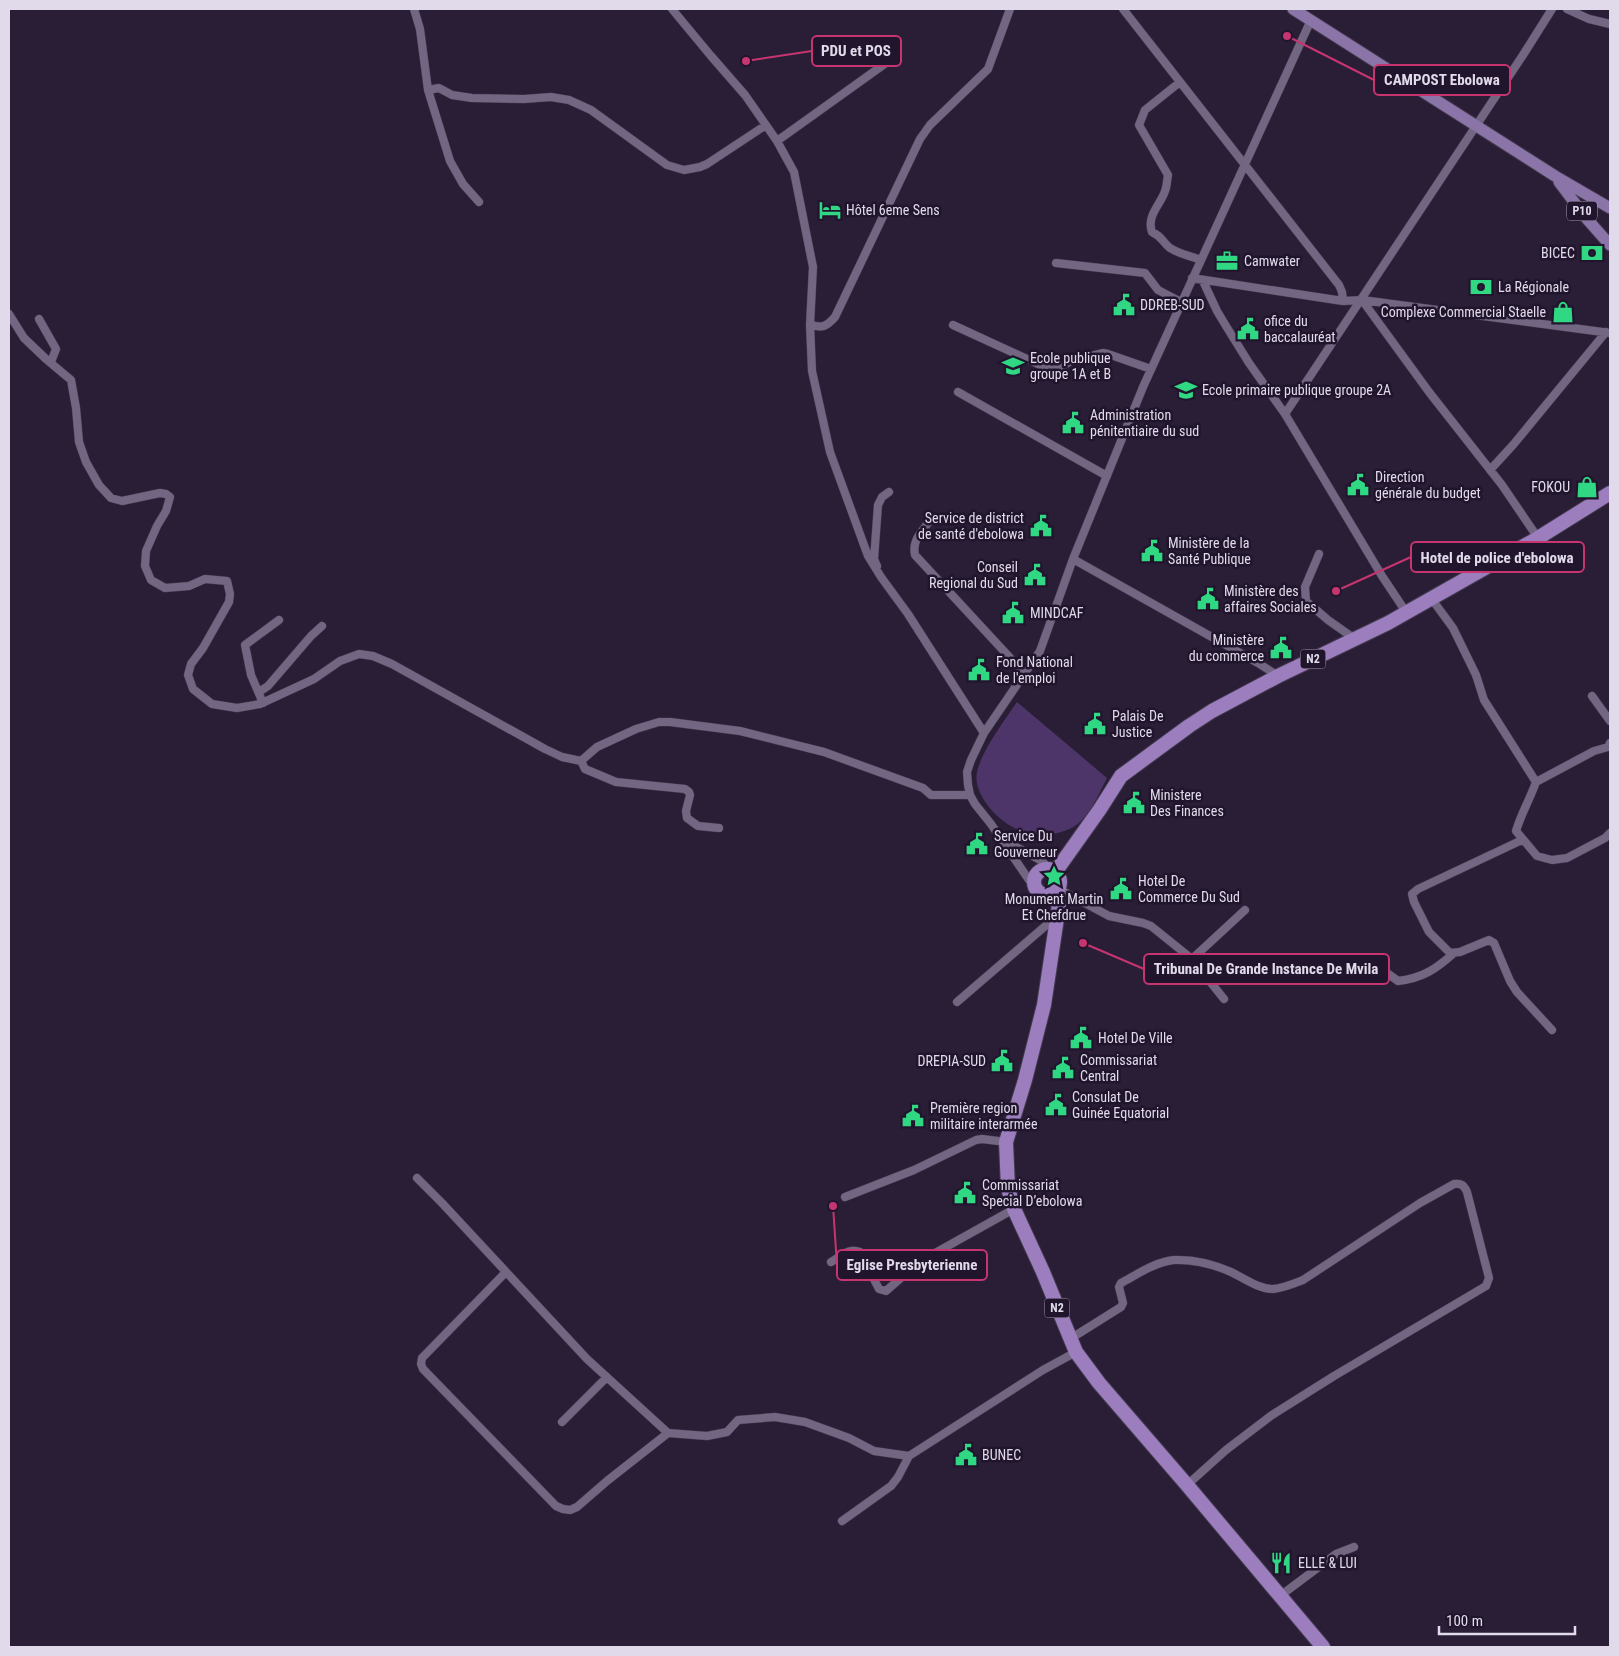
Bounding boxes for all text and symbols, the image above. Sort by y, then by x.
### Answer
callout: PDU et POS [812,36,901,66]
text: PDU et POS [821,42,891,60]
callout: CAMPOST Ebolowa [1374,65,1510,95]
text: CAMPOST Ebolowa [1384,71,1500,89]
hotel icon: Hôtel 6eme Sens [817,197,843,223]
place label: Hôtel 6eme Sens [846,202,940,218]
road number: P10 [1567,202,1597,220]
bank icon: BICEC [1579,240,1605,266]
place label: BICEC [1541,245,1575,261]
office icon: Camwater [1214,248,1240,274]
place label: Camwater [1244,253,1300,269]
bank icon: La Régionale [1468,274,1494,300]
place label: La Régionale [1498,279,1569,295]
public building icon: DDREB-SUD [1111,292,1137,318]
place label: DDREB-SUD [1140,297,1205,313]
shop icon: Complexe Commercial Staelle [1550,299,1576,325]
place label: Complexe Commercial Staelle [1381,304,1546,320]
place label: ofice du baccalauréat [1264,313,1335,345]
public building icon: ofice du baccalauréat [1235,316,1261,342]
place label: Ecole publique groupe 1A et B [1030,350,1111,382]
school or university icon: Ecole publique groupe 1A et B [1000,353,1026,379]
school or university icon: Ecole primaire publique groupe 2A [1173,377,1199,403]
place label: Ecole primaire publique groupe 2A [1202,382,1391,398]
place label: Administration pénitentiaire du sud [1090,407,1199,439]
public building icon: Administration pénitentiaire du sud [1060,410,1086,436]
place label: Direction générale du budget [1375,469,1481,501]
public building icon: Direction générale du budget [1345,472,1371,498]
shop icon: FOKOU [1574,474,1600,500]
place label: FOKOU [1531,479,1570,495]
place label: Service de district de santé d'ebolowa [918,510,1024,542]
public building icon: Service de district de santé d'ebolowa [1028,513,1054,539]
place label: Ministère de la Santé Publique [1168,535,1251,567]
public building icon: Ministère de la Santé Publique [1139,538,1165,564]
callout: Hotel de police d'ebolowa [1411,542,1584,572]
text: Hotel de police d'ebolowa [1420,549,1574,567]
place label: Conseil Regional du Sud [929,559,1018,591]
public building icon: Conseil Regional du Sud [1022,562,1048,588]
place label: Ministère des affaires Sociales [1224,583,1317,615]
public building icon: Ministère des affaires Sociales [1195,586,1221,612]
public building icon: MINDCAF [1000,600,1026,626]
place label: MINDCAF [1030,605,1084,621]
place label: Ministère du commerce [1189,632,1264,664]
public building icon: Ministère du commerce [1268,635,1294,661]
road number: N2 [1300,650,1326,669]
place label: Fond National de l'emploi [996,654,1073,686]
public building icon: Fond National de l'emploi [966,657,992,683]
place label: Palais De Justice [1112,708,1164,740]
public building icon: Palais De Justice [1082,711,1108,737]
place label: Ministere Des Finances [1150,787,1224,819]
public building icon: Ministere Des Finances [1121,790,1147,816]
place label: Service Du Gouverneur [994,828,1057,860]
public building icon: Service Du Gouverneur [964,831,990,857]
place icon: Monument Martin Et Chefdrue [1041,863,1067,889]
place label: Hotel De Commerce Du Sud [1138,873,1240,905]
public building icon: Hotel De Commerce Du Sud [1108,876,1134,902]
place label: Monument Martin Et Chefdrue [1005,891,1103,923]
callout: Tribunal De Grande Instance De Mvila [1144,954,1389,984]
text: Tribunal De Grande Instance De Mvila [1154,960,1378,978]
public building icon: Hotel De Ville [1068,1025,1094,1051]
place label: Hotel De Ville [1098,1030,1173,1046]
public building icon: DREPIA-SUD [989,1048,1015,1074]
place label: Commissariat Central [1080,1052,1157,1084]
place label: DREPIA-SUD [918,1053,986,1069]
public building icon: Commissariat Central [1050,1055,1076,1081]
place label: Consulat De Guinée Equatorial [1072,1089,1169,1121]
public building icon: Consulat De Guinée Equatorial [1043,1092,1069,1118]
place label: Première region militaire interarmée [930,1100,1038,1132]
public building icon: Première region militaire interarmée [900,1103,926,1129]
place label: Commissariat Special D’ebolowa [982,1177,1082,1209]
public building icon: Commissariat Special D’ebolowa [952,1180,978,1206]
callout: Eglise Presbyterienne [837,1250,987,1280]
text: Eglise Presbyterienne [847,1256,977,1274]
road number: N2 [1044,1299,1070,1318]
public building icon: BUNEC [953,1442,979,1468]
place label: BUNEC [982,1447,1021,1463]
restaurant icon: ELLE & LUI [1268,1550,1294,1576]
place label: ELLE & LUI [1298,1555,1357,1571]
scale bar [1439,1604,1575,1636]
text: 100 m [1446,1612,1483,1630]

